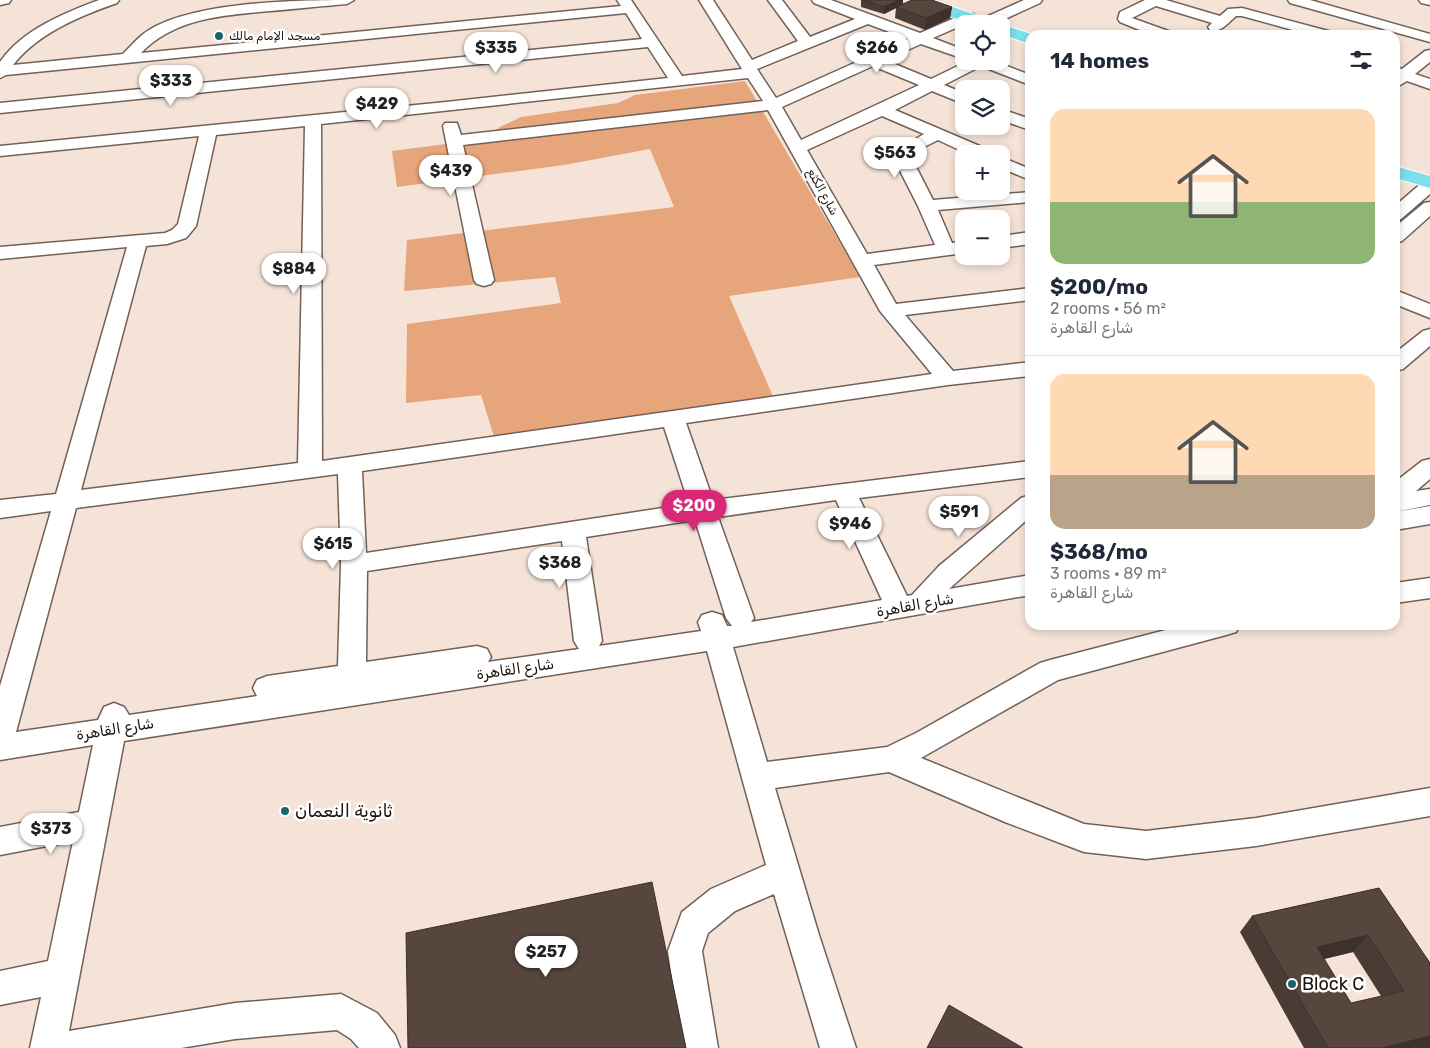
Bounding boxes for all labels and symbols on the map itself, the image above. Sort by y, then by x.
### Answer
place label: مسجد الإمام مالك [229,29,321,45]
marker: مسجد الإمام مالك [213,30,225,42]
pin: $335 [466,32,526,74]
pin: $266 [847,32,907,74]
pin: $333 [141,64,201,107]
pin: $429 [347,88,407,130]
pin: $563 [865,136,925,179]
pin: $439 [421,154,481,197]
street label: شارع الكثع [803,166,842,219]
pin: $884 [264,252,324,295]
pin: $200 [664,490,724,532]
pin: $591 [929,496,989,538]
pin: $946 [820,508,880,550]
pin: $615 [303,528,363,570]
pin: $368 [530,546,590,589]
street label: شارع القاهرة [875,589,955,623]
street label: شارع القاهرة [475,655,555,685]
street label: شارع القاهرة [75,714,155,746]
place label: ثانوية النعمان [295,800,393,822]
marker: ثانوية النعمان [279,805,291,817]
pin: $373 [21,812,81,855]
pin: $257 [516,936,576,978]
place label: Block C [1302,973,1364,995]
marker: Block C [1286,978,1298,990]

